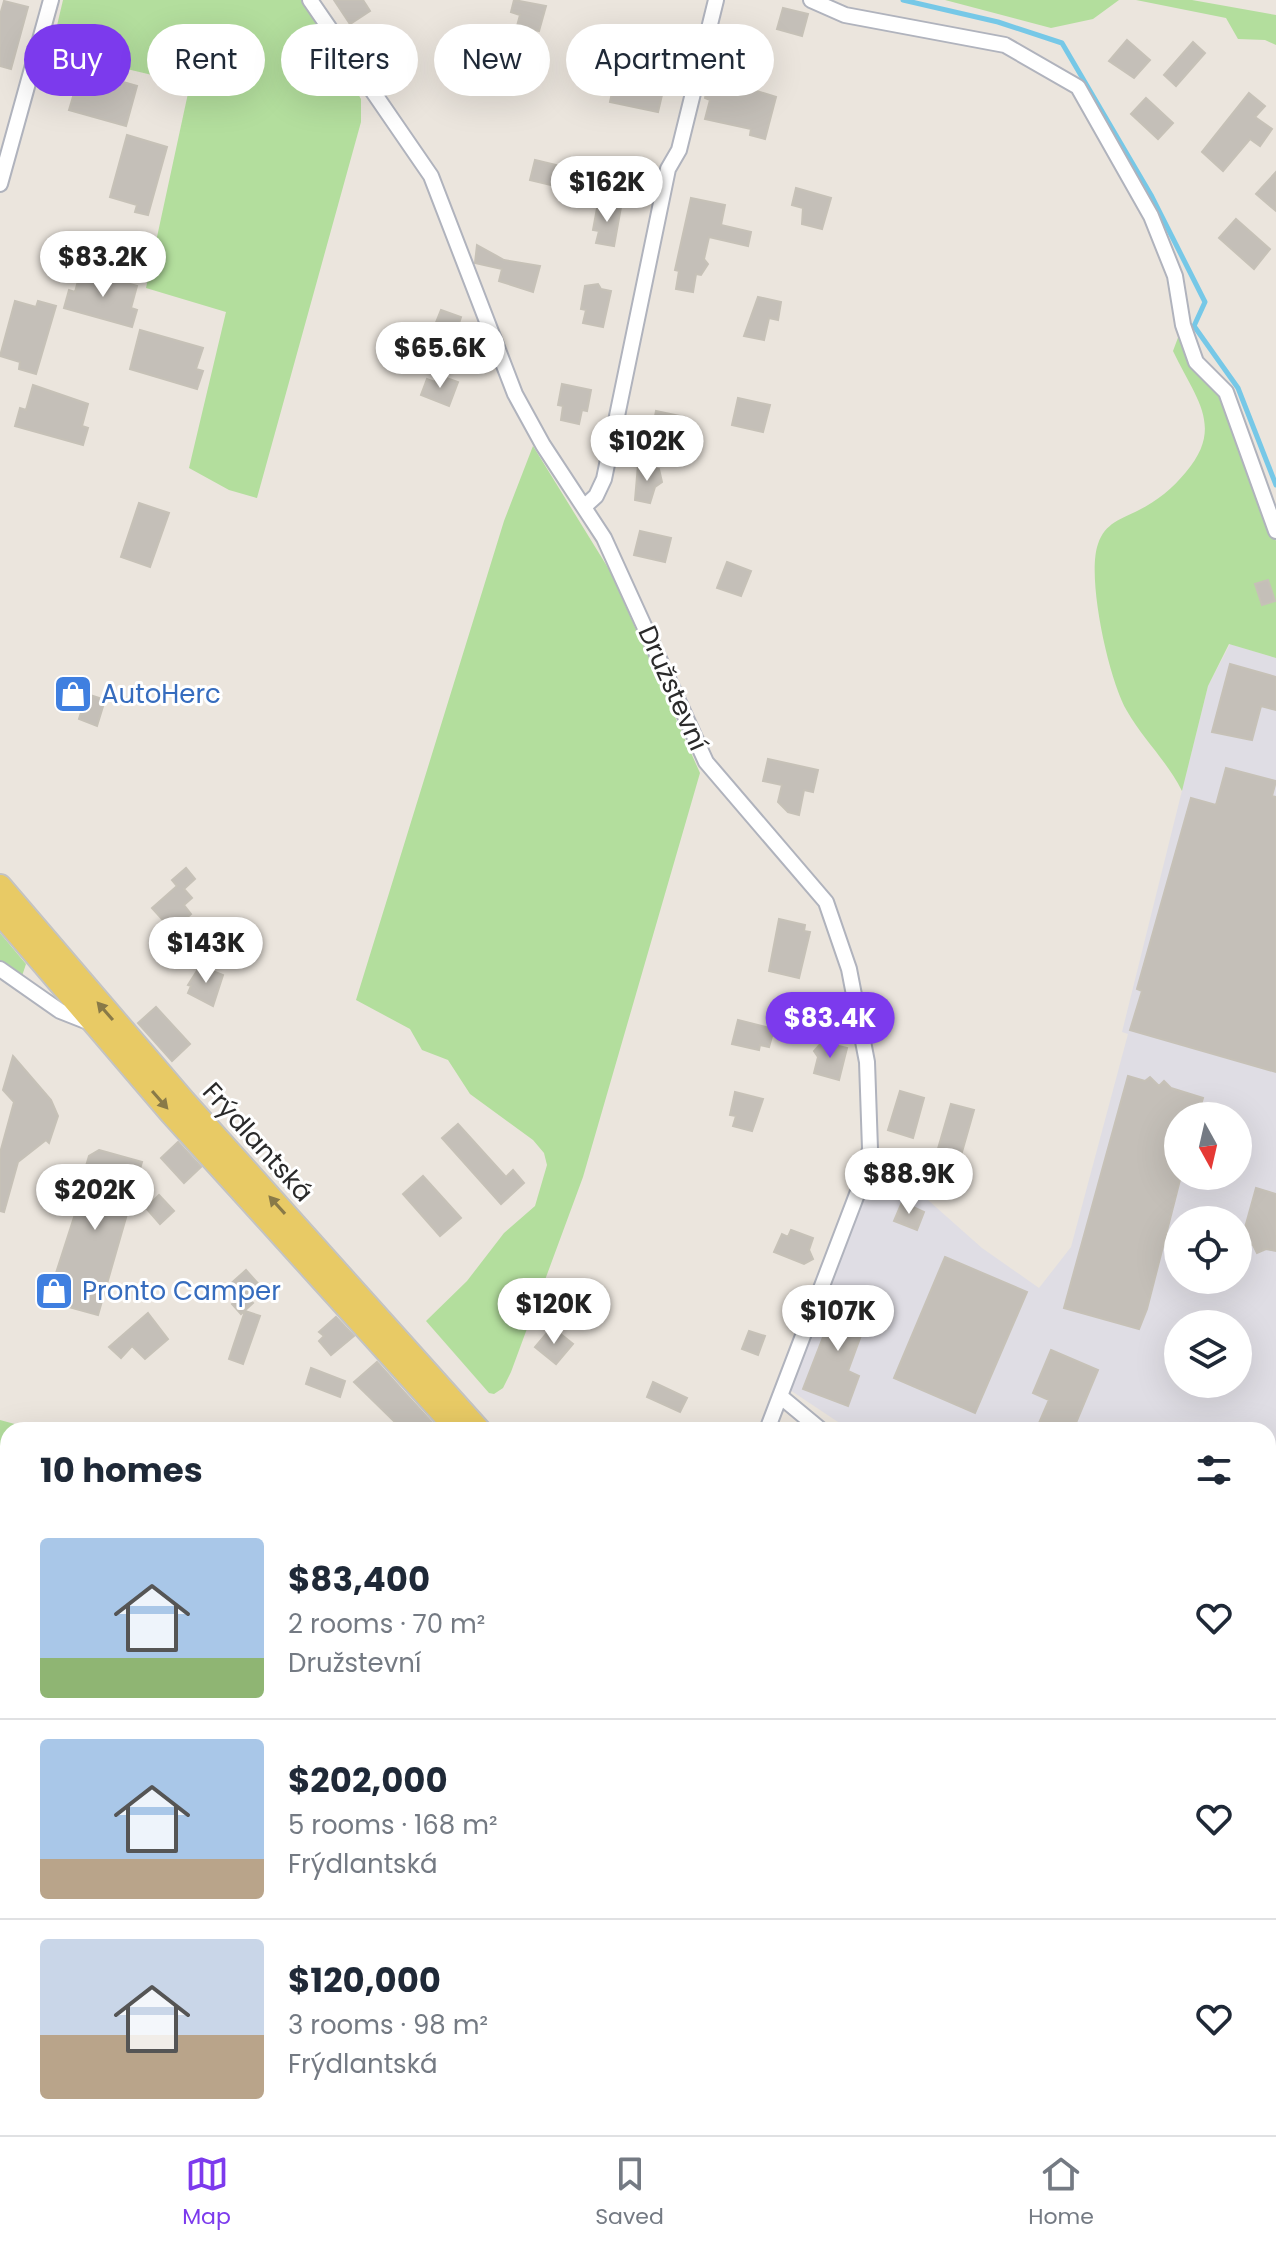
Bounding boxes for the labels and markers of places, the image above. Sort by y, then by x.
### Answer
pin: $162K [551,156,663,224]
pin: $83.2K [38,231,168,299]
pin: $65.6K [375,322,505,390]
pin: $102K [591,415,703,483]
shop icon: AutoHerc [52,673,94,715]
place label: AutoHerc [101,676,221,712]
pin: $143K [150,917,262,985]
pin: $83.4K [765,992,895,1060]
pin: $88.9K [844,1148,974,1216]
pin: $202K [39,1164,151,1232]
shop icon: Pronto Camper [33,1270,75,1312]
place label: Pronto Camper [82,1273,281,1309]
pin: $120K [498,1278,610,1346]
pin: $107K [782,1285,894,1353]

